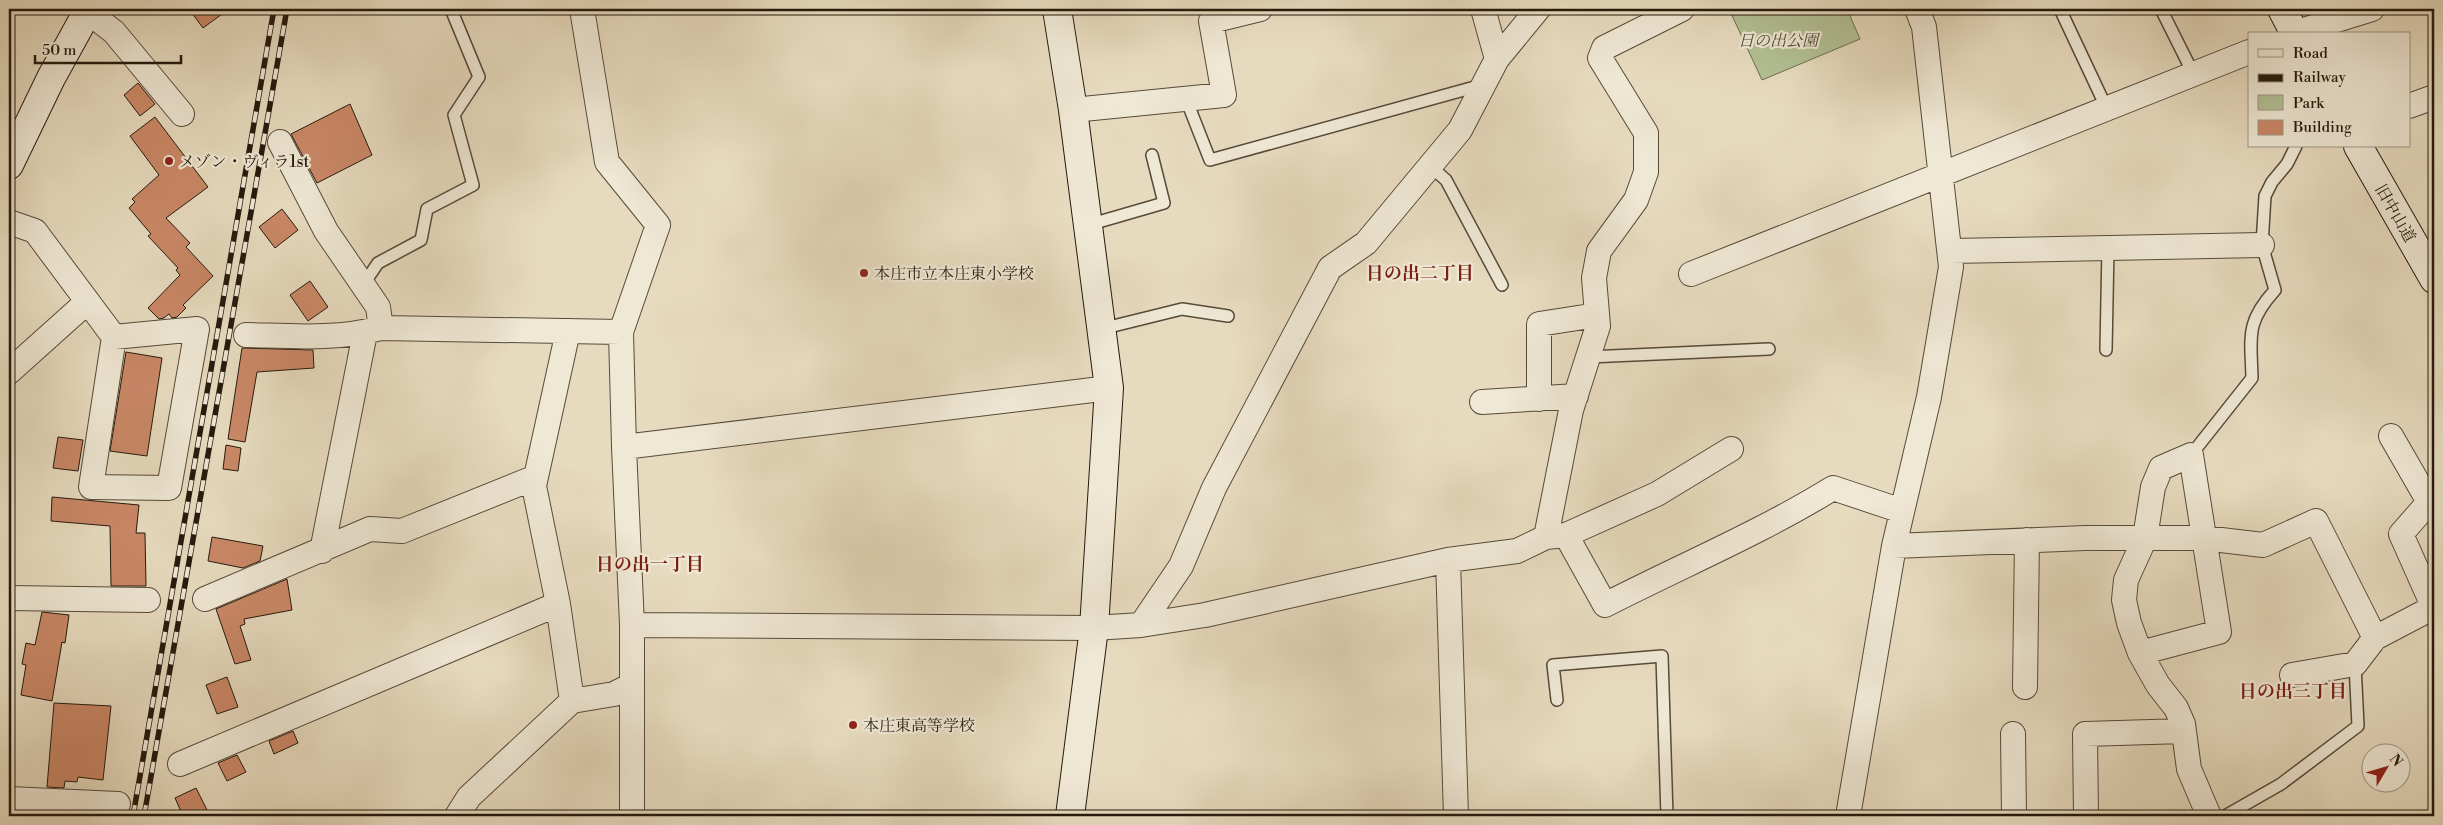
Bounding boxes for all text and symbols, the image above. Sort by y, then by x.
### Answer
park label: 日の出公園 [1738,31,1821,51]
scale bar [35,32,181,64]
legend [2248,32,2410,148]
text: 50 m [42,41,76,60]
text: Road [2293,44,2328,63]
text: Railway [2293,68,2347,87]
text: Park [2293,94,2325,113]
text: Building [2292,118,2352,137]
place label: メゾン・ヴィラ1st [179,152,310,172]
marker: メゾン・ヴィラ1st [163,155,175,167]
street label: 旧中山道 [2370,181,2420,246]
district label: 日の出二丁目 [1366,262,1474,285]
place label: 本庄市立本庄東小学校 [874,264,1034,284]
marker: 本庄市立本庄東小学校 [858,267,870,279]
district label: 日の出一丁目 [596,553,704,576]
district label: 日の出三丁目 [2239,680,2347,703]
place label: 本庄東高等学校 [863,716,975,736]
marker: 本庄東高等学校 [847,719,859,731]
north arrow [2360,742,2410,792]
text: N [2385,751,2406,771]

